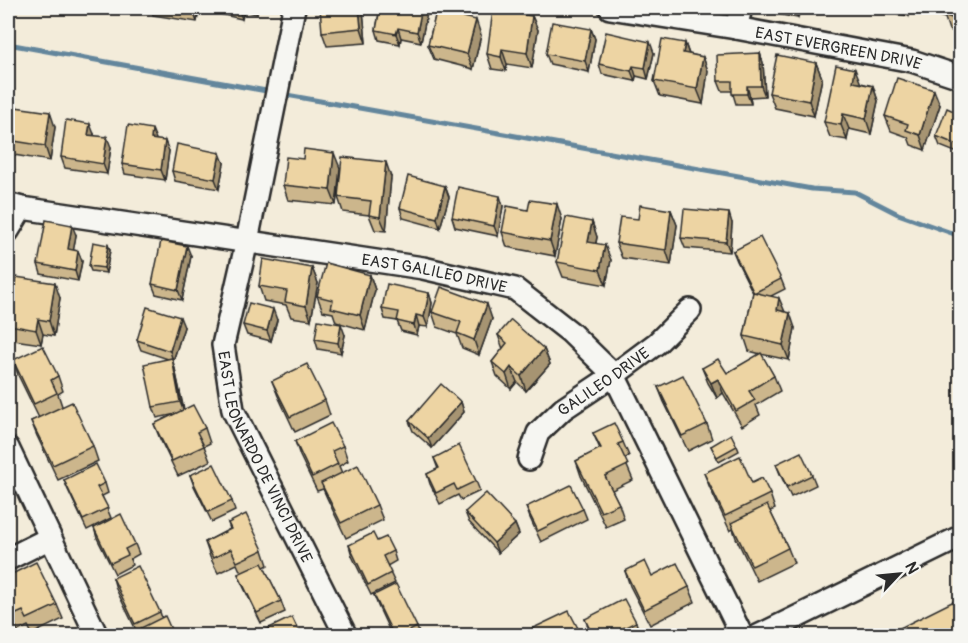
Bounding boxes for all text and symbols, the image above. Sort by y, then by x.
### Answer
street label: EAST EVERGREEN DRIVE [754,23,924,75]
street label: EAST GALILEO DRIVE [360,250,509,298]
street label: GALILEO DRIVE [554,343,654,421]
street label: EAST LEONARDO DE VINCI DRIVE [213,350,317,566]
north arrow [869,544,929,604]
text: N [900,559,923,577]

